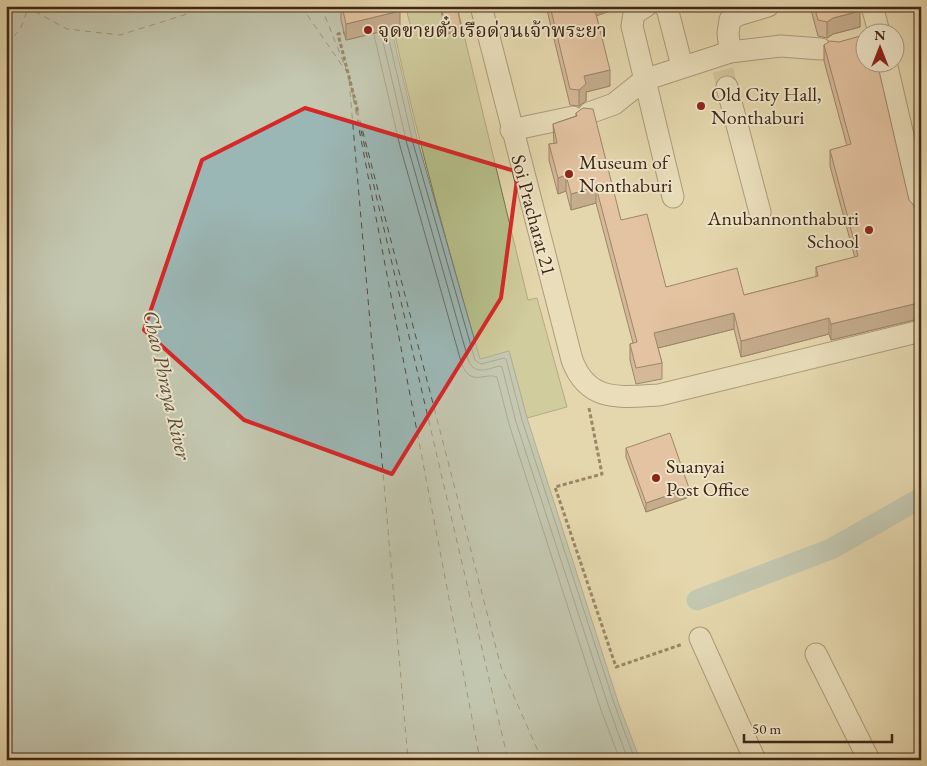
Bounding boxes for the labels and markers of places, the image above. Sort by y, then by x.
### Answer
place label: จุดขายตั๋วเรือด่วนเจ้าพระยา [378,15,607,43]
marker: จุดขายตั๋วเรือด่วนเจ้าพระยา [362,24,374,36]
place label: Old City Hall, Nonthaburi [711,81,822,130]
marker: Old City Hall, Nonthaburi [695,100,707,112]
place label: Museum of Nonthaburi [579,149,672,198]
marker: Museum of Nonthaburi [563,168,575,180]
place label: Anubannonthaburi School [707,205,859,254]
marker: Anubannonthaburi School [863,224,875,236]
place label: Suanyai Post Office [666,453,749,502]
marker: Suanyai Post Office [650,472,662,484]

